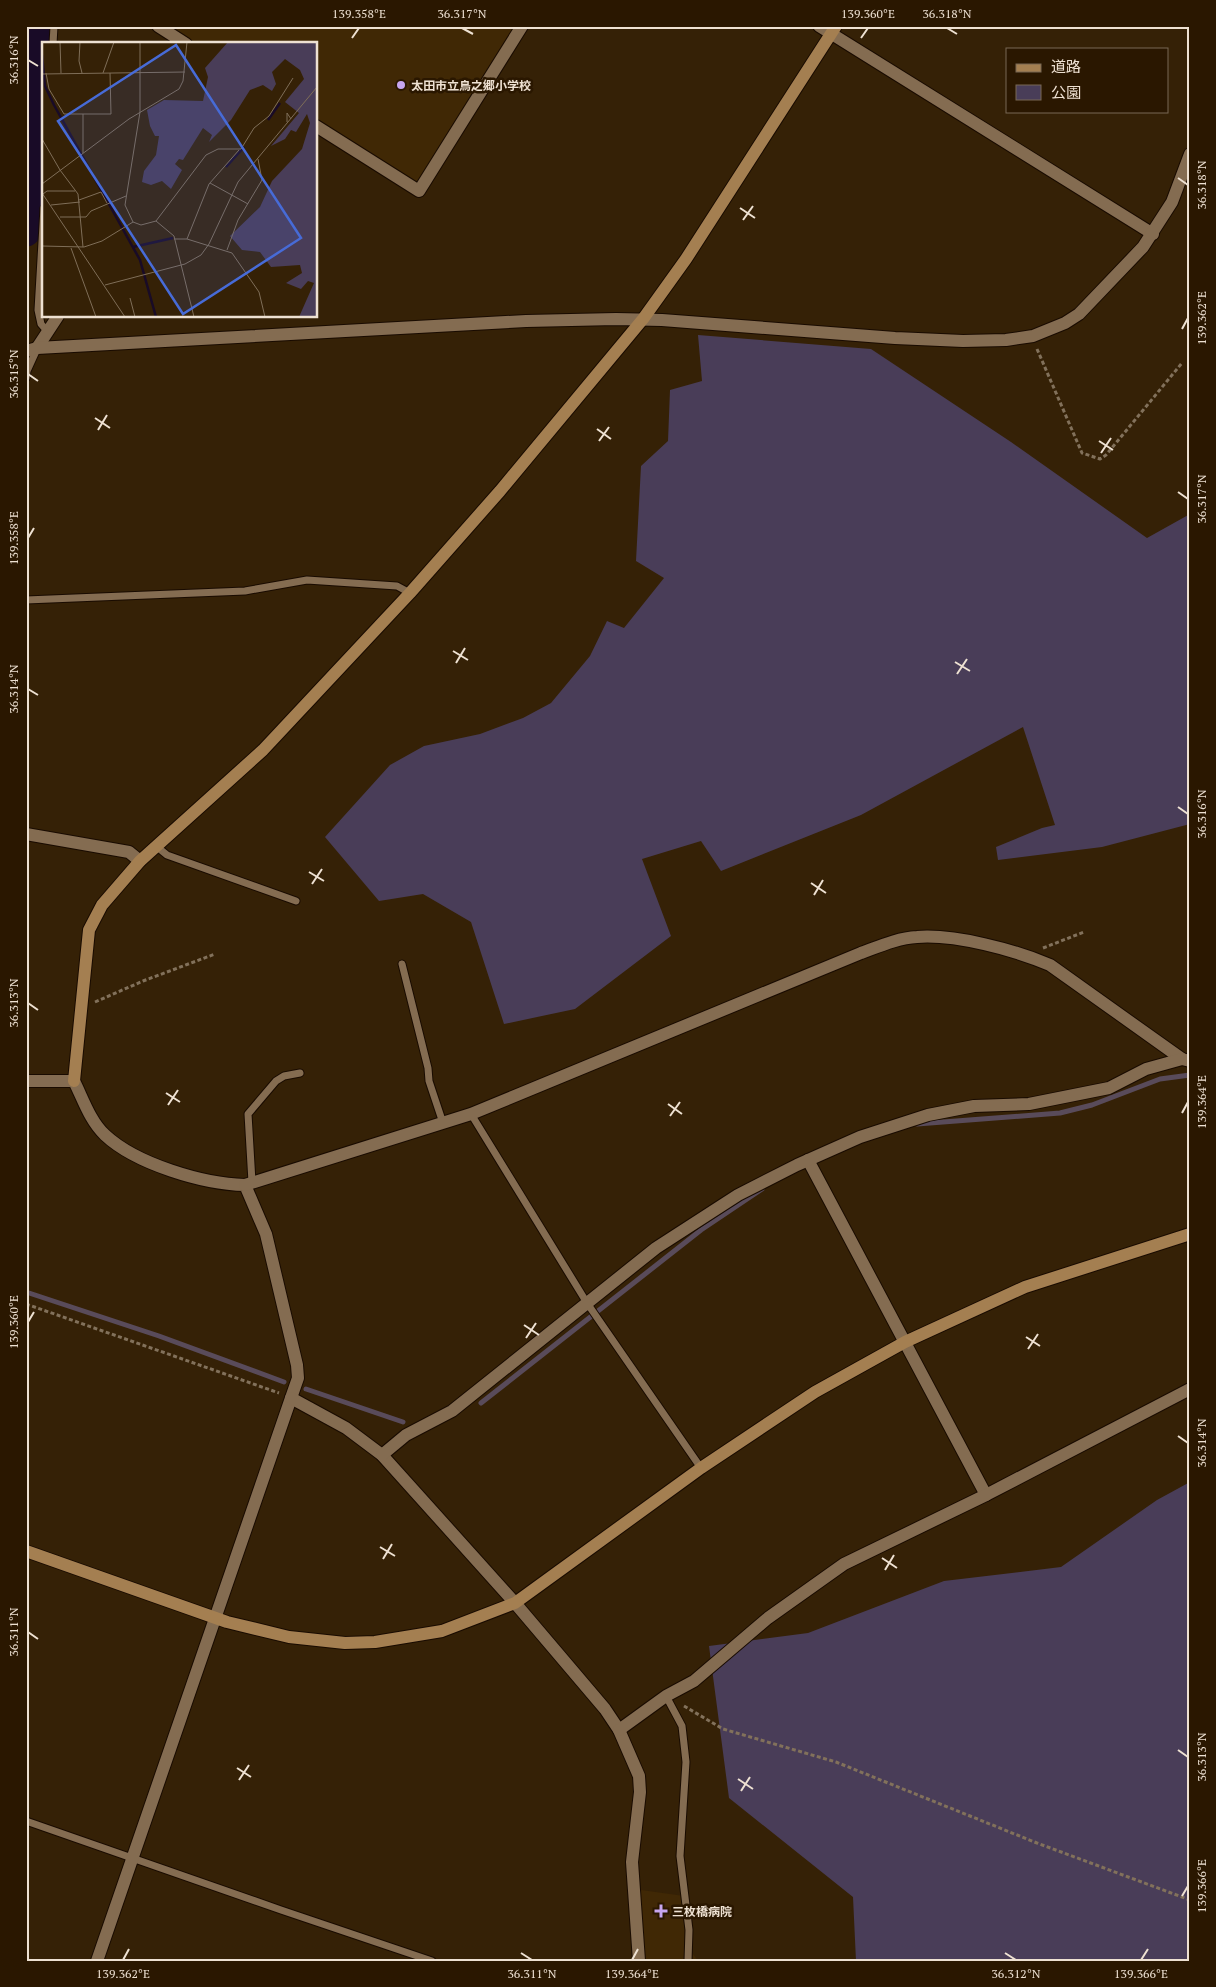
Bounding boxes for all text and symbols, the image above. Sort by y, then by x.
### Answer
text: 139.358°E [332,6,386,21]
text: 36.317°N [437,6,487,21]
text: 139.360°E [841,6,895,21]
text: 36.318°N [922,6,972,21]
text: 36.316°N [6,35,21,85]
inset map [42,42,318,318]
legend [1006,48,1168,112]
text: 道路 [1051,56,1081,76]
place label: 太田市立鳥之郷小学校 [411,78,531,93]
marker: 太田市立鳥之郷小学校 [395,79,407,91]
text: 公園 [1051,82,1081,102]
text: 36.318°N [1194,160,1209,210]
text: 139.362°E [1194,291,1209,345]
text: 36.315°N [6,349,21,399]
text: 36.317°N [1194,474,1209,524]
text: 139.358°E [6,511,21,565]
text: 36.314°N [6,664,21,714]
text: 36.316°N [1194,789,1209,839]
text: 36.313°N [6,978,21,1028]
text: 139.364°E [1194,1075,1209,1129]
text: 139.360°E [6,1295,21,1349]
text: 36.314°N [1194,1418,1209,1468]
text: 36.311°N [6,1607,21,1657]
text: 36.313°N [1194,1732,1209,1782]
text: 139.366°E [1194,1859,1209,1913]
marker: 三枚橋病院 [654,1904,668,1918]
place label: 三枚橋病院 [672,1904,732,1919]
text: 139.362°E [96,1966,150,1981]
text: 36.311°N [507,1966,557,1981]
text: 139.364°E [605,1966,659,1981]
text: 36.312°N [991,1966,1041,1981]
text: 139.366°E [1114,1966,1168,1981]

